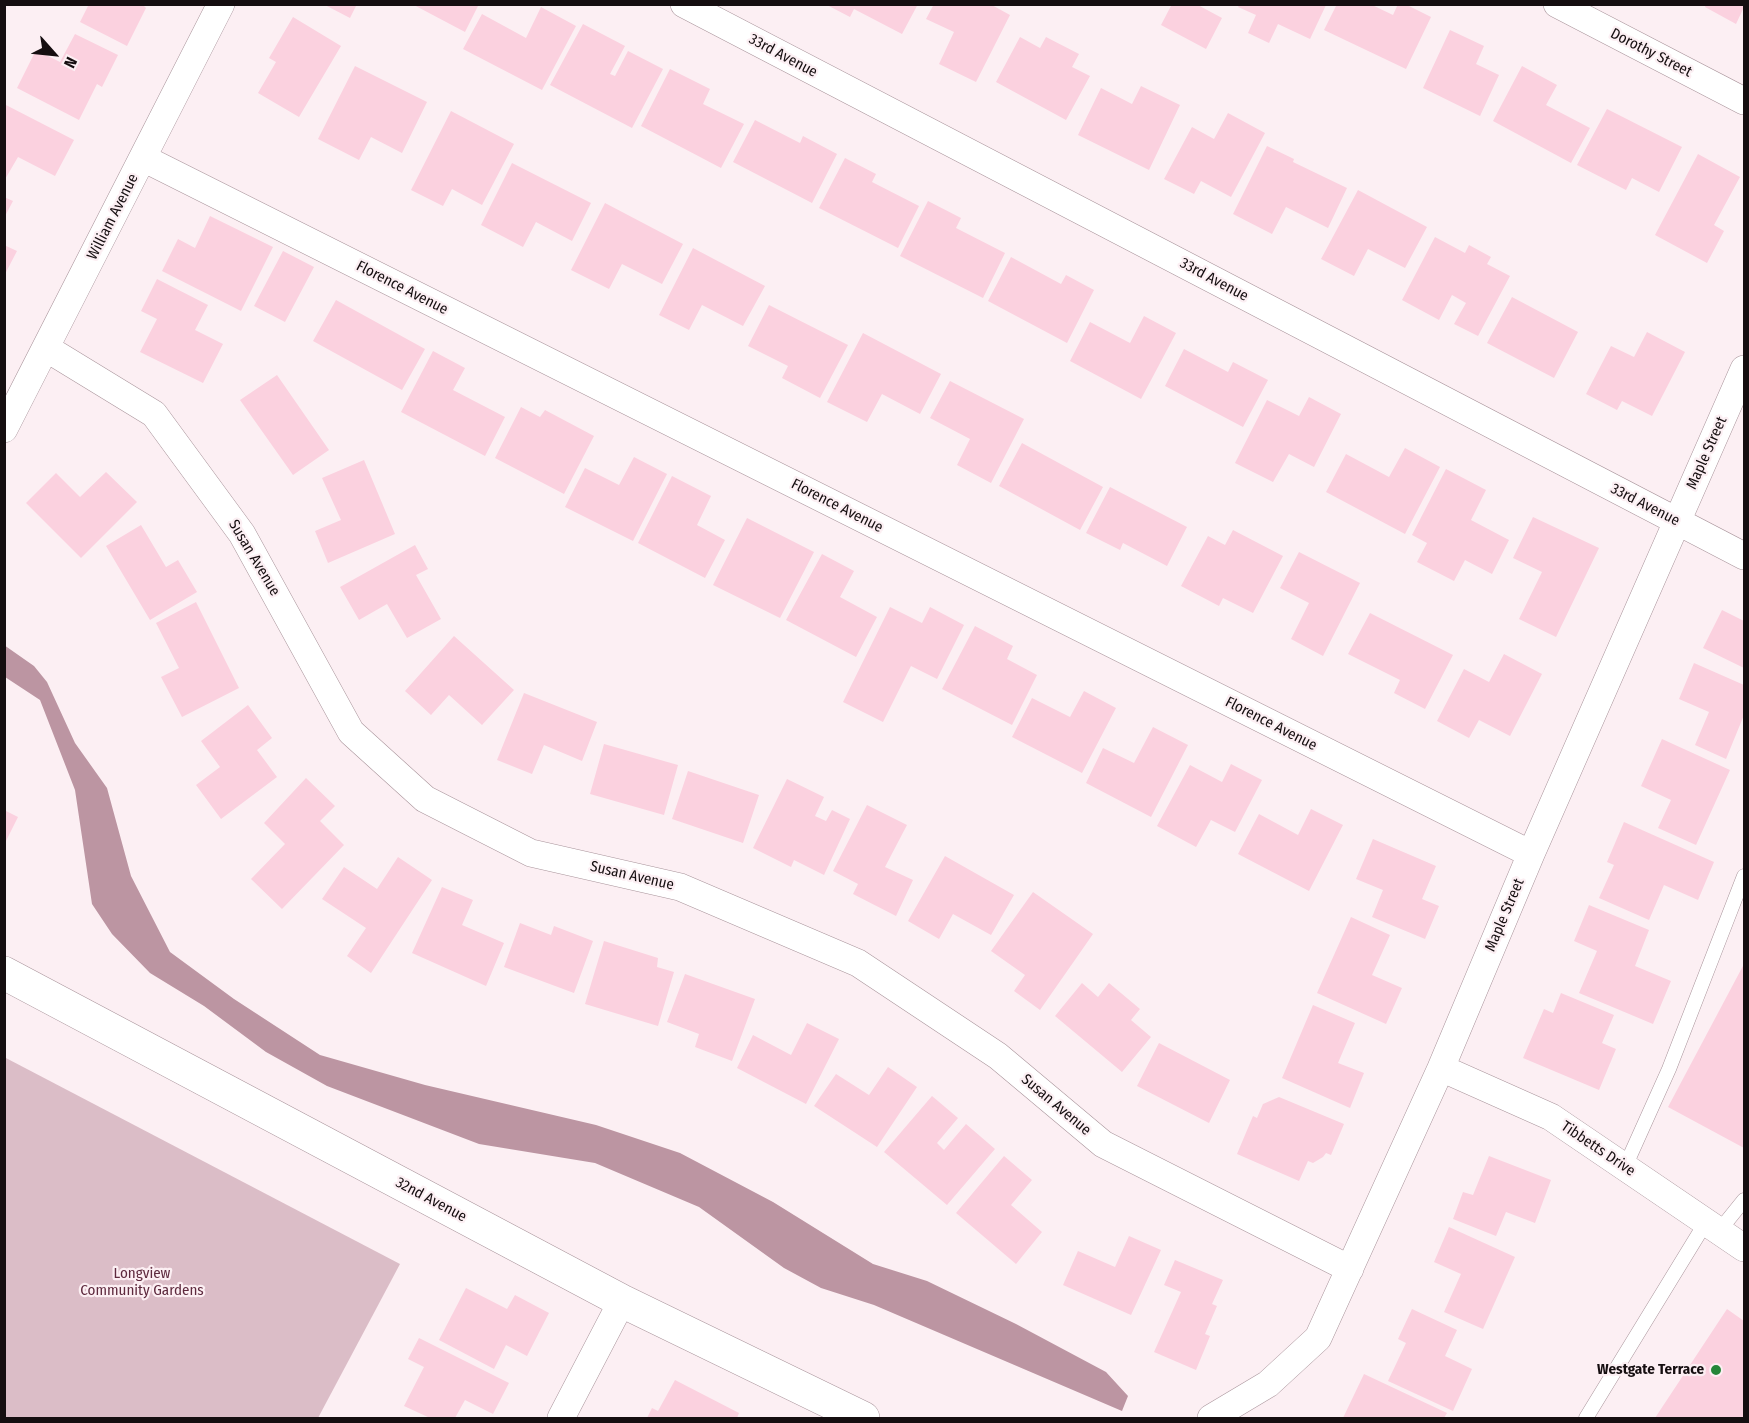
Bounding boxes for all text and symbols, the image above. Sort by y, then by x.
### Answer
north arrow [24,24,84,84]
street label: Dorothy Street [1607,25,1695,81]
street label: 33rd Avenue [746,30,820,82]
text: N [60,54,81,71]
street label: William Avenue [84,171,142,263]
street label: 33rd Avenue [1177,254,1251,306]
street label: Florence Avenue [353,257,451,319]
street label: Maple Street [1683,414,1731,492]
street label: Florence Avenue [788,475,886,537]
street label: 33rd Avenue [1608,480,1682,530]
street label: Susan Avenue [224,517,284,599]
street label: Florence Avenue [1222,693,1320,755]
street label: Susan Avenue [588,858,676,894]
street label: Maple Street [1482,876,1528,954]
street label: Susan Avenue [1017,1071,1095,1139]
street label: Tibbetts Drive [1557,1118,1639,1180]
street label: 32nd Avenue [392,1174,470,1226]
park label: Longview Community Gardens [80,1265,204,1300]
place label: Westgate Terrace [1597,1361,1704,1379]
marker: Westgate Terrace [1709,1363,1723,1377]

